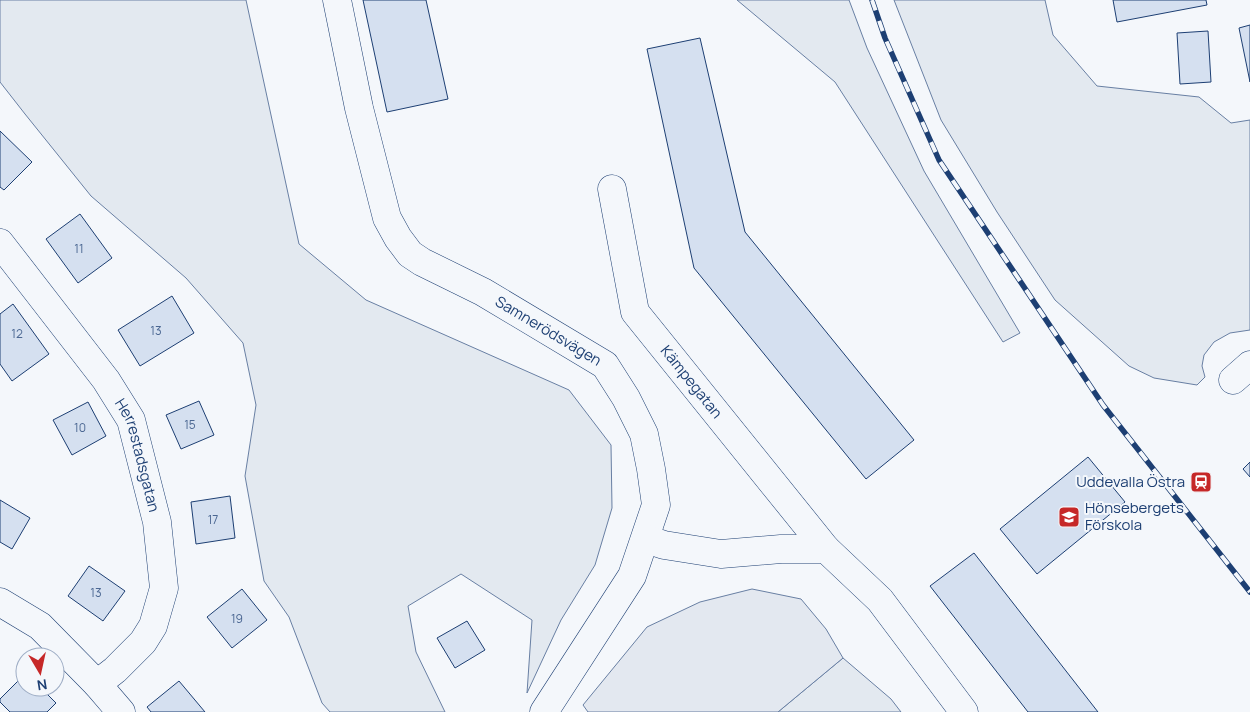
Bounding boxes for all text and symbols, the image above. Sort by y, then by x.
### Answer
house number: 11 [74,240,84,257]
street label: Samnerödsvägen [491,291,606,371]
house number: 13 [150,322,162,339]
house number: 12 [11,325,23,342]
street label: Kämpegatan [656,341,728,423]
street label: Herrestadsgatan [110,394,165,514]
house number: 15 [184,416,196,433]
house number: 10 [74,419,86,436]
station icon: Uddevalla Östra [1189,470,1213,494]
place label: Uddevalla Östra [1076,471,1185,492]
place label: Hönsebergets Förskola [1085,497,1184,535]
school or university icon: Hönsebergets Förskola [1057,505,1081,529]
house number: 17 [208,511,218,528]
house number: 13 [90,584,102,601]
house number: 19 [231,610,243,627]
north arrow [15,647,65,697]
text: N [36,675,49,696]

